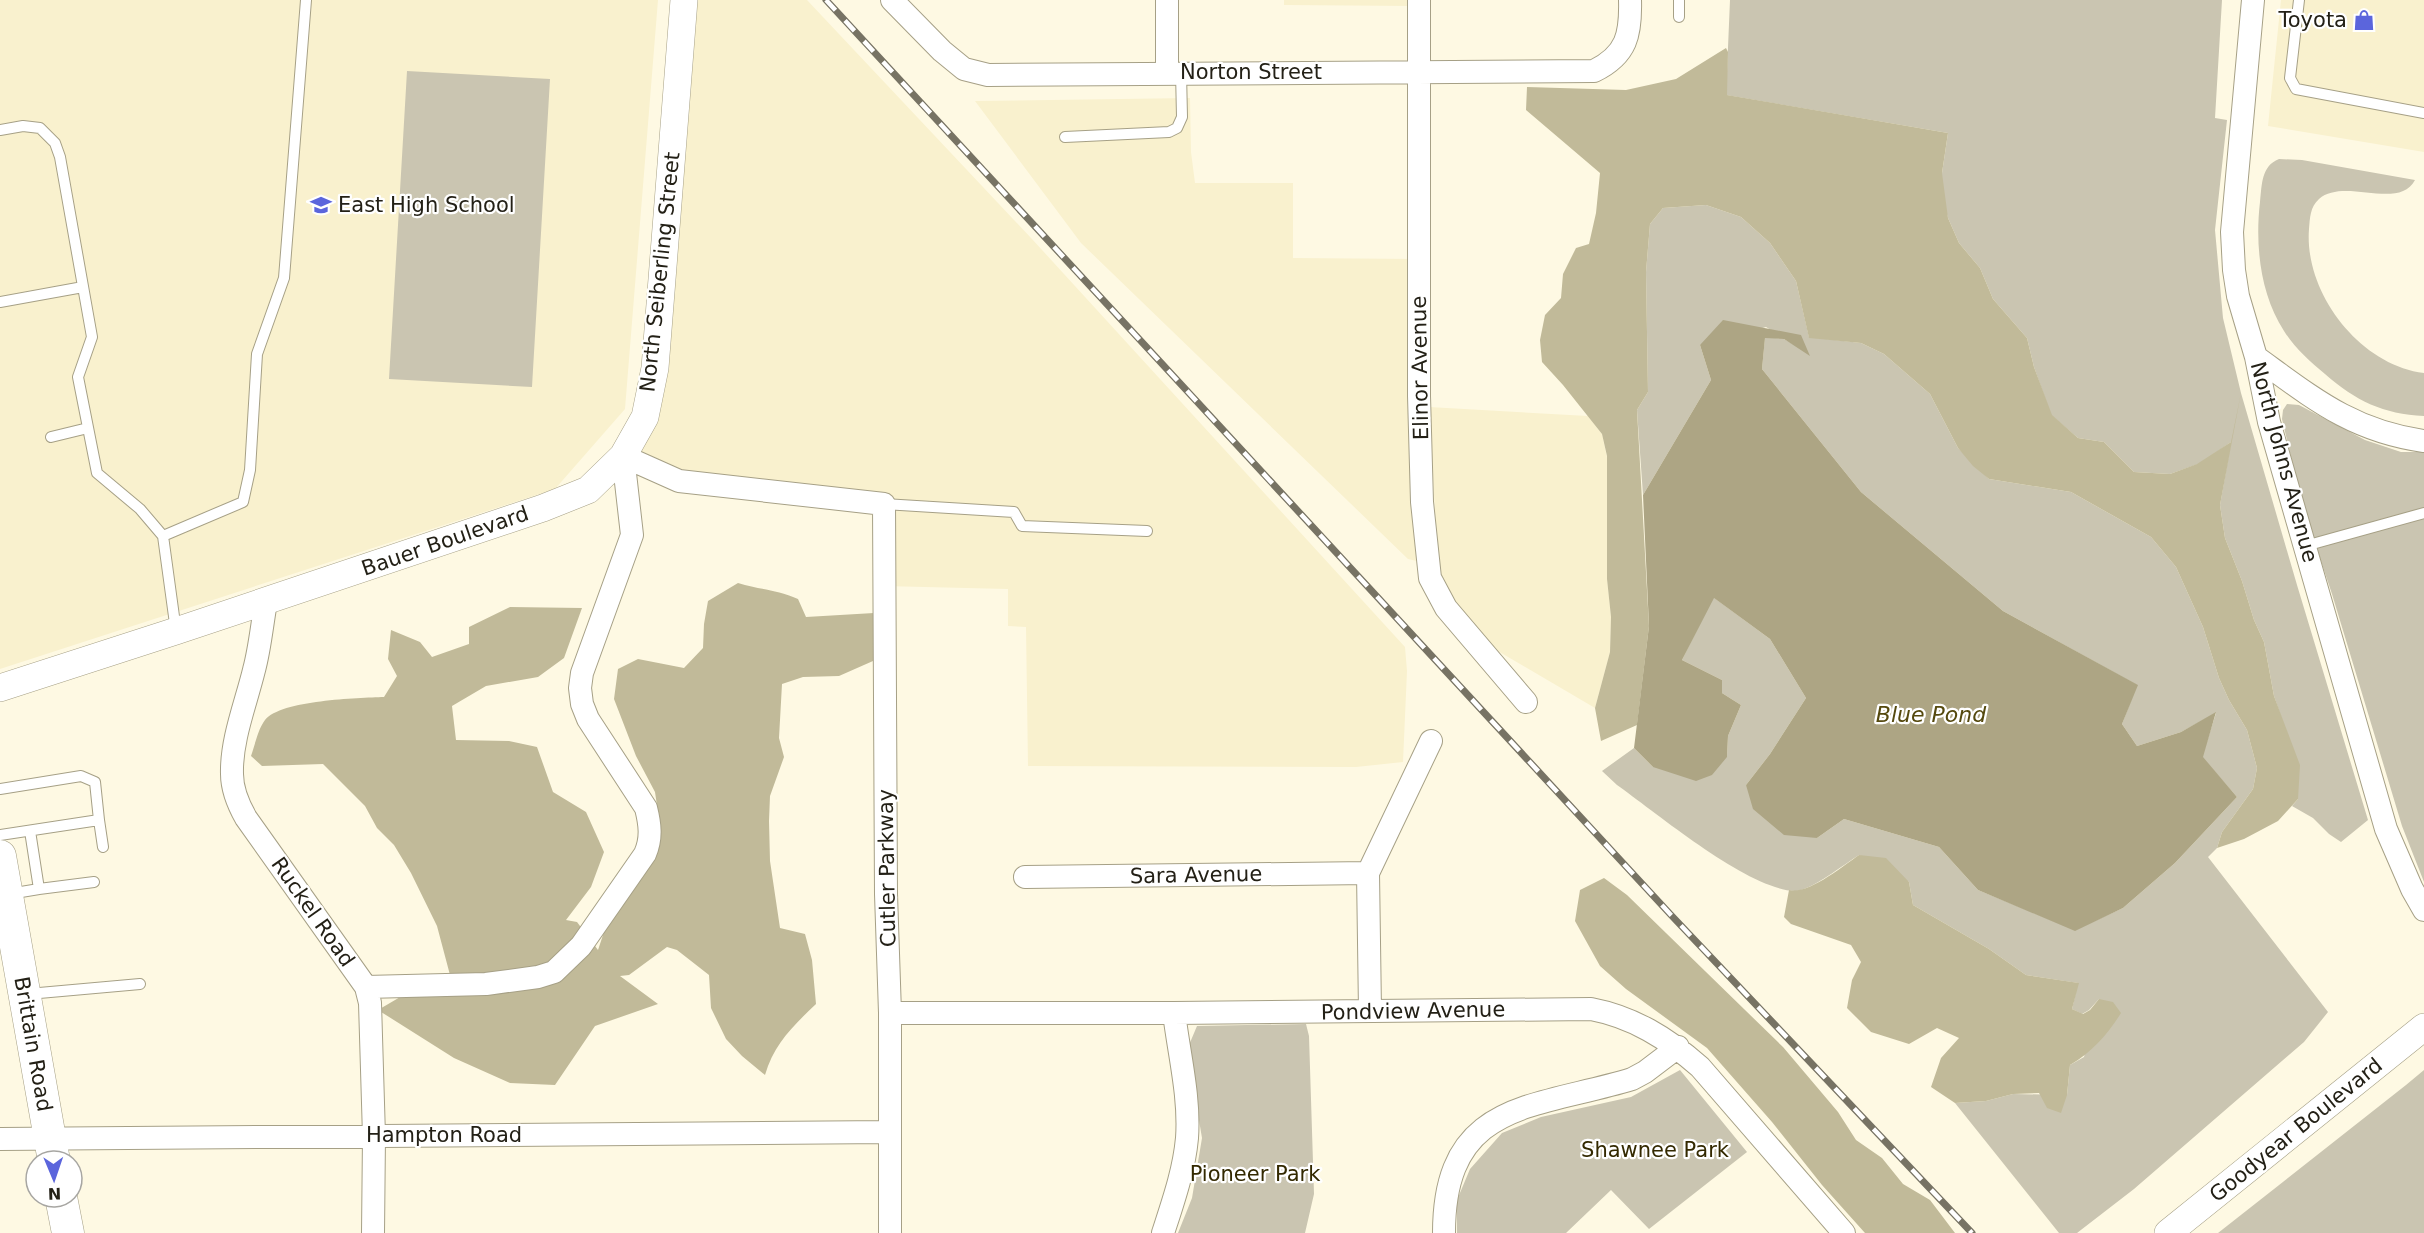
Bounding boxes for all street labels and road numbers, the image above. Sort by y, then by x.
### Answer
street label: Norton Street [1180,60,1322,84]
street label: North Seiberling Street [635,151,685,393]
street label: Elinor Avenue [1407,296,1433,440]
street label: North Johns Avenue [2246,359,2322,565]
street label: Bauer Boulevard [358,501,532,581]
street label: Cutler Parkway [874,789,900,947]
street label: Ruckel Road [266,853,360,971]
street label: Sara Avenue [1130,862,1262,888]
street label: Brittain Road [9,975,57,1113]
street label: Pondview Avenue [1321,997,1505,1025]
street label: Goodyear Boulevard [2205,1053,2387,1207]
street label: Hampton Road [366,1123,522,1147]

